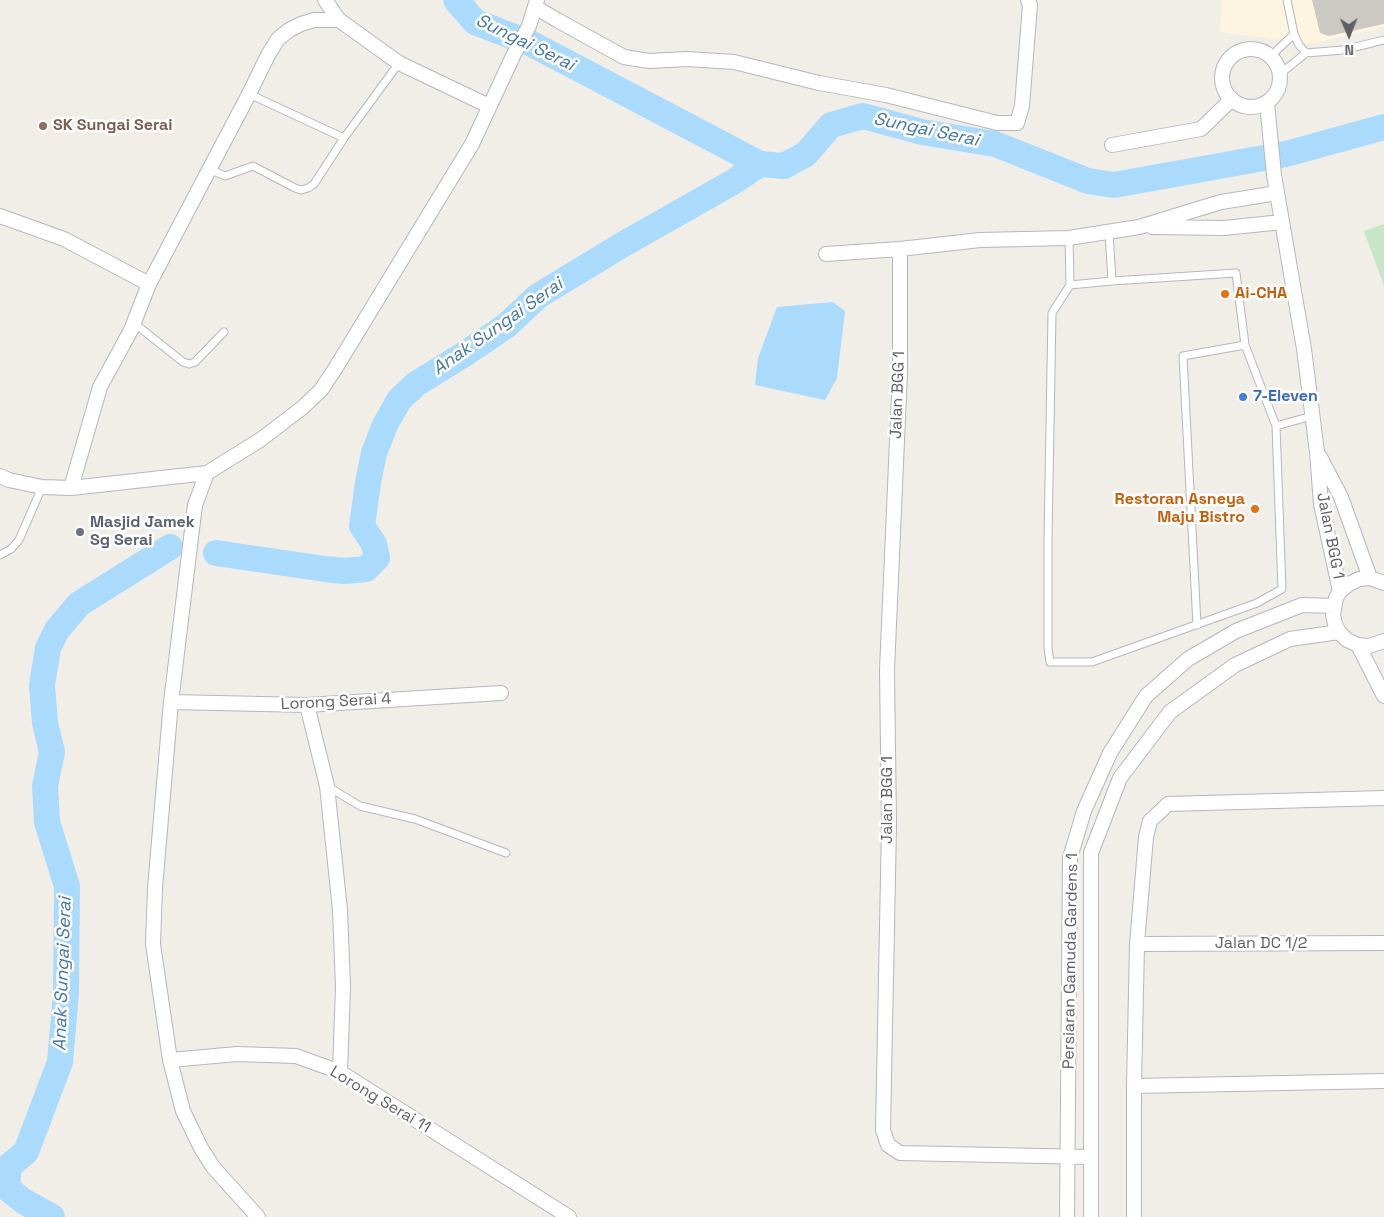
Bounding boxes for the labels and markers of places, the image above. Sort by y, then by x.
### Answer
place label: SK Sungai Serai [53,116,173,136]
marker: SK Sungai Serai [37,120,49,132]
place label: Ai-CHA [1235,284,1287,304]
marker: Ai-CHA [1219,288,1231,300]
place label: 7-Eleven [1253,387,1318,407]
marker: 7-Eleven [1237,391,1249,403]
place label: Restoran Asneya Maju Bistro [1115,490,1245,528]
marker: Restoran Asneya Maju Bistro [1249,503,1261,515]
place label: Masjid Jamek Sg Serai [90,513,195,551]
marker: Masjid Jamek Sg Serai [74,526,86,538]

